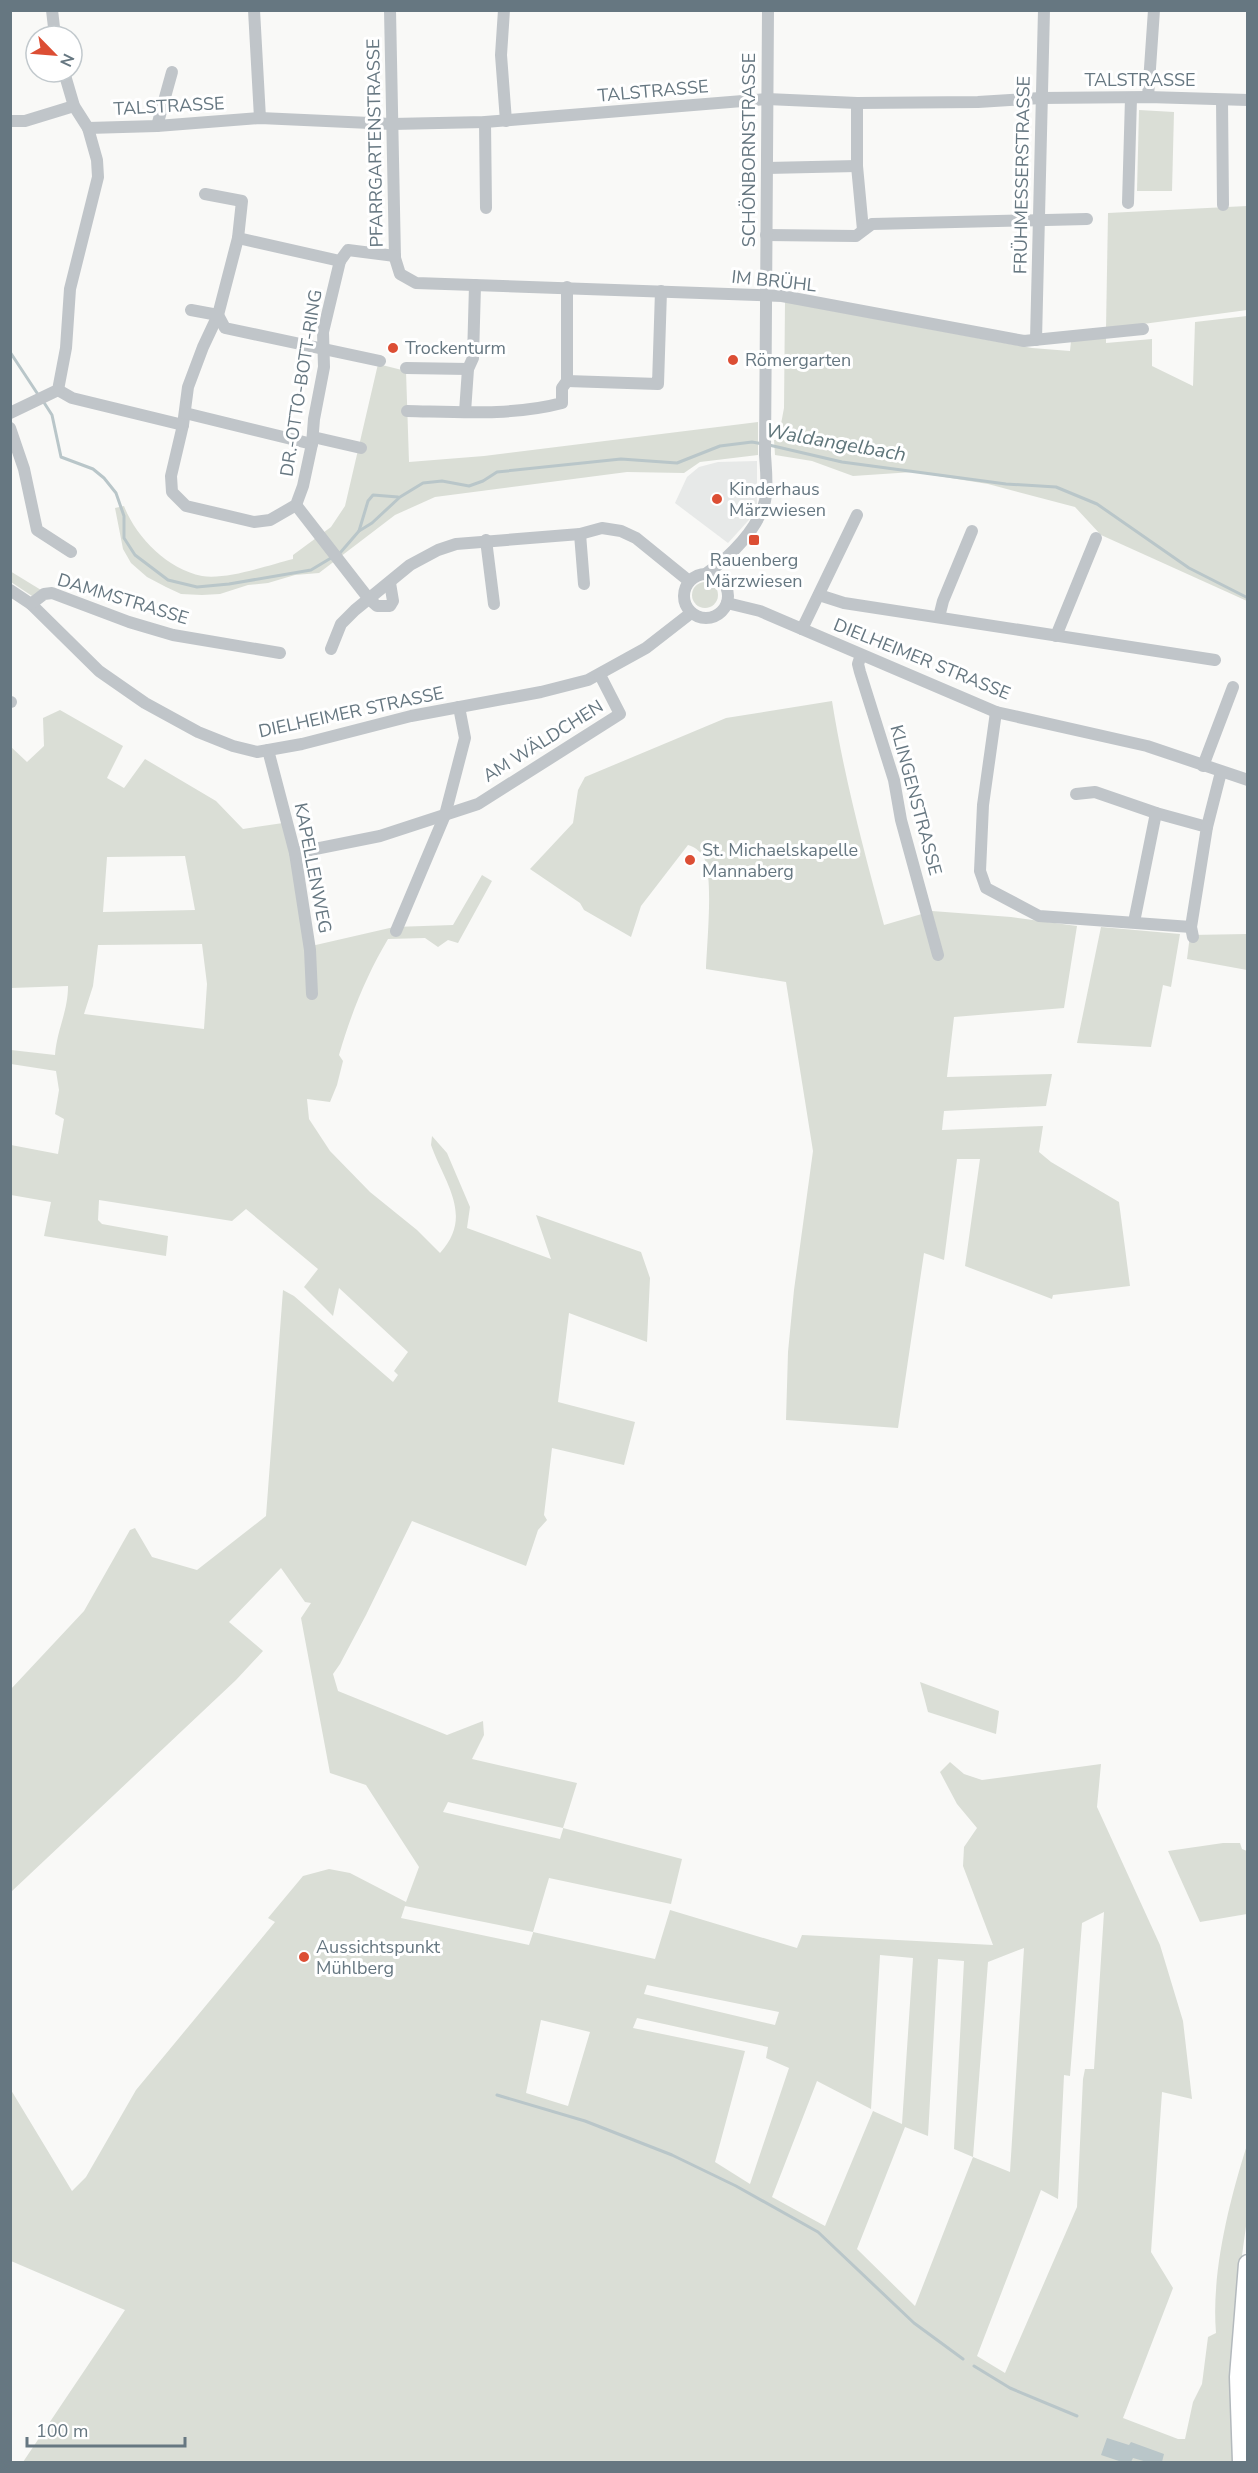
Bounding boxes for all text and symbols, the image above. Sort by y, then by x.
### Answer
north arrow [24,24,84,84]
street label: PFARRGARTENSTRASSE [361,38,389,248]
text: N [54,50,79,70]
street label: SCHÖNBORNSTRASSE [737,53,761,247]
street label: TALSTRASSE [1084,68,1196,92]
street label: TALSTRASSE [597,74,709,108]
street label: FRÜHMESSERSTRASSE [1008,76,1036,274]
street label: TALSTRASSE [113,91,225,121]
street label: IM BRÜHL [730,265,818,297]
street label: DR.-OTTO-BOTT-RING [274,288,328,478]
place label: Trockenturm [405,336,506,360]
marker: Trockenturm [386,341,400,355]
place label: Römergarten [745,348,851,372]
marker: Römergarten [726,353,740,367]
water label: Waldangelbach [764,417,908,468]
place label: Kinderhaus Märzwiesen [729,477,826,522]
marker: Kinderhaus Märzwiesen [710,492,724,506]
marker: Rauenberg Märzwiesen [747,533,761,547]
place label: Rauenberg Märzwiesen [706,548,802,593]
street label: DAMMSTRASSE [54,568,192,630]
street label: DIELHEIMER STRASSE [830,613,1014,705]
street label: DIELHEIMER STRASSE [256,681,446,743]
street label: AM WÄLDCHEN [478,694,608,788]
street label: KLINGENSTRASSE [884,722,948,878]
street label: KAPELLENWEG [289,801,337,935]
place label: St. Michaelskapelle Mannaberg [702,838,858,883]
marker: St. Michaelskapelle Mannaberg [683,853,697,867]
place label: Aussichtspunkt Mühlberg [316,1935,441,1980]
marker: Aussichtspunkt Mühlberg [297,1950,311,1964]
scale bar [27,2410,184,2448]
text: 100 m [36,2419,88,2443]

